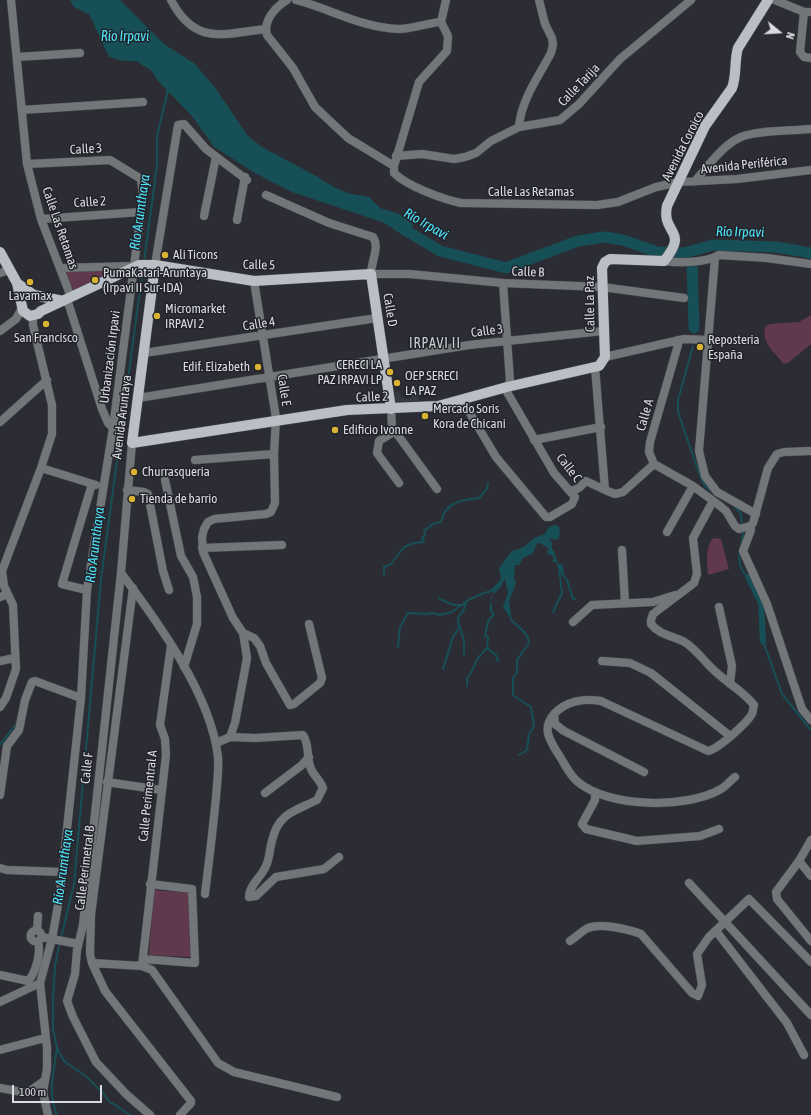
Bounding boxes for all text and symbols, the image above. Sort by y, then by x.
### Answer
north arrow [759,12,799,52]
water label: Río Irpavi [101,29,149,45]
text: N [784,31,797,41]
street label: Calle Tarija [555,61,603,109]
street label: Avenida Coroico [659,108,707,184]
street label: Calle 3 [69,140,103,158]
street label: Avenida Periférica [700,153,788,177]
water label: Río Arumthaya [126,173,154,251]
street label: Calle Las Retamas [488,184,574,200]
street label: Calle Las Retamas [39,185,81,271]
street label: Calle 2 [73,193,107,211]
water label: Río Irpavi [401,205,451,243]
water label: Río Irpavi [716,223,764,241]
place label: Ali Ticons [173,247,218,263]
marker: Ali Ticons [160,250,170,260]
street label: Calle 5 [243,257,275,273]
street label: Calle B [511,264,545,280]
place label: PumaKatari-Aruntaya (Irpavi II Sur-IDA) [103,265,207,296]
marker: PumaKatari-Aruntaya (Irpavi II Sur-IDA) [90,275,100,285]
street label: Calle La Paz [582,276,598,332]
marker: Lavamax [25,277,35,287]
place label: Lavamax [8,288,52,304]
street label: Calle D [380,292,400,328]
place label: Micromarket IRPAVI 2 [165,301,226,332]
street label: Urbanización Irpavi [97,310,123,404]
marker: Micromarket IRPAVI 2 [152,311,162,321]
street label: Calle 4 [242,314,276,334]
marker: San Francisco [41,319,51,329]
street label: Calle 3 [470,321,504,341]
place label: San Francisco [14,330,78,346]
place label: Reposteria España [708,332,760,363]
district label: IRPAVI II [409,336,461,352]
marker: Reposteria España [695,342,705,352]
place label: CERECI LA PAZ IRPAVI LP [318,357,382,388]
place label: Edif. Elizabeth [183,359,250,375]
marker: Edif. Elizabeth [253,362,263,372]
marker: CERECI LA PAZ IRPAVI LP [385,367,395,377]
place label: OEP SERECI LA PAZ [405,368,458,399]
street label: Calle E [274,373,294,407]
street label: Avenida Aruntaya [109,374,135,460]
marker: OEP SERECI LA PAZ [392,378,402,388]
street label: Calle 2 [356,389,388,405]
street label: Calle A [633,397,657,433]
place label: Mercado Soris Kora de Chicani [433,401,506,432]
marker: Mercado Soris Kora de Chicani [420,411,430,421]
place label: Edificio Ivonne [343,422,413,438]
marker: Edificio Ivonne [330,425,340,435]
street label: Calle C [553,451,585,485]
place label: Churrasqueria [142,464,210,480]
marker: Churrasqueria [129,467,139,477]
place label: Tienda de barrio [140,491,217,507]
marker: Tienda de barrio [127,494,137,504]
water label: Río Arumthaya [82,506,108,584]
street label: Calle Perimentral A [135,750,161,842]
street label: Calle F [78,751,96,785]
street label: Calle Perimetral B [72,825,98,911]
water label: Río Arumthaya [49,828,77,906]
scale bar [14,1077,104,1103]
text: 100 m [19,1085,46,1099]

